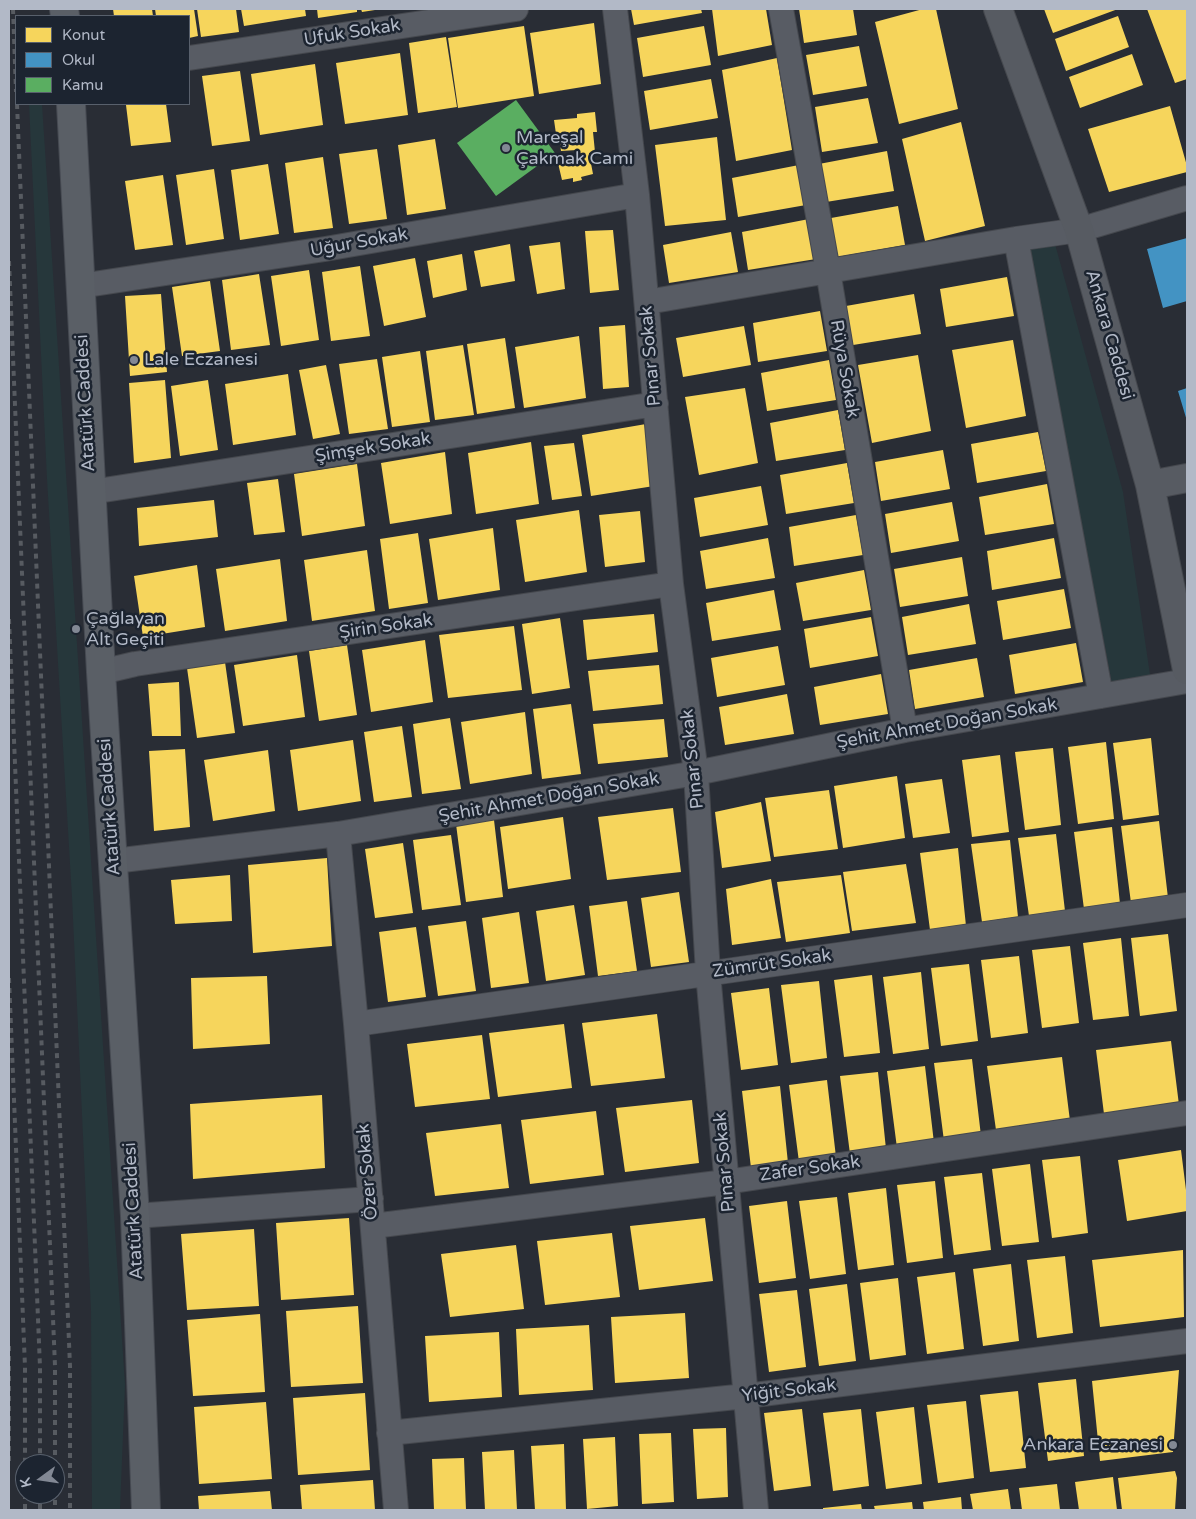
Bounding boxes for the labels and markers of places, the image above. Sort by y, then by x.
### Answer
place label: Mareşal Çakmak Cami [516,127,633,170]
marker: Mareşal Çakmak Cami [500,142,512,154]
place label: Lale Eczanesi [144,349,258,371]
marker: Lale Eczanesi [128,354,140,366]
place label: Çağlayan Alt Geçiti [86,608,165,650]
marker: Çağlayan Alt Geçiti [70,623,82,635]
place label: Ankara Eczanesi [1023,1434,1163,1456]
marker: Ankara Eczanesi [1167,1439,1179,1451]

